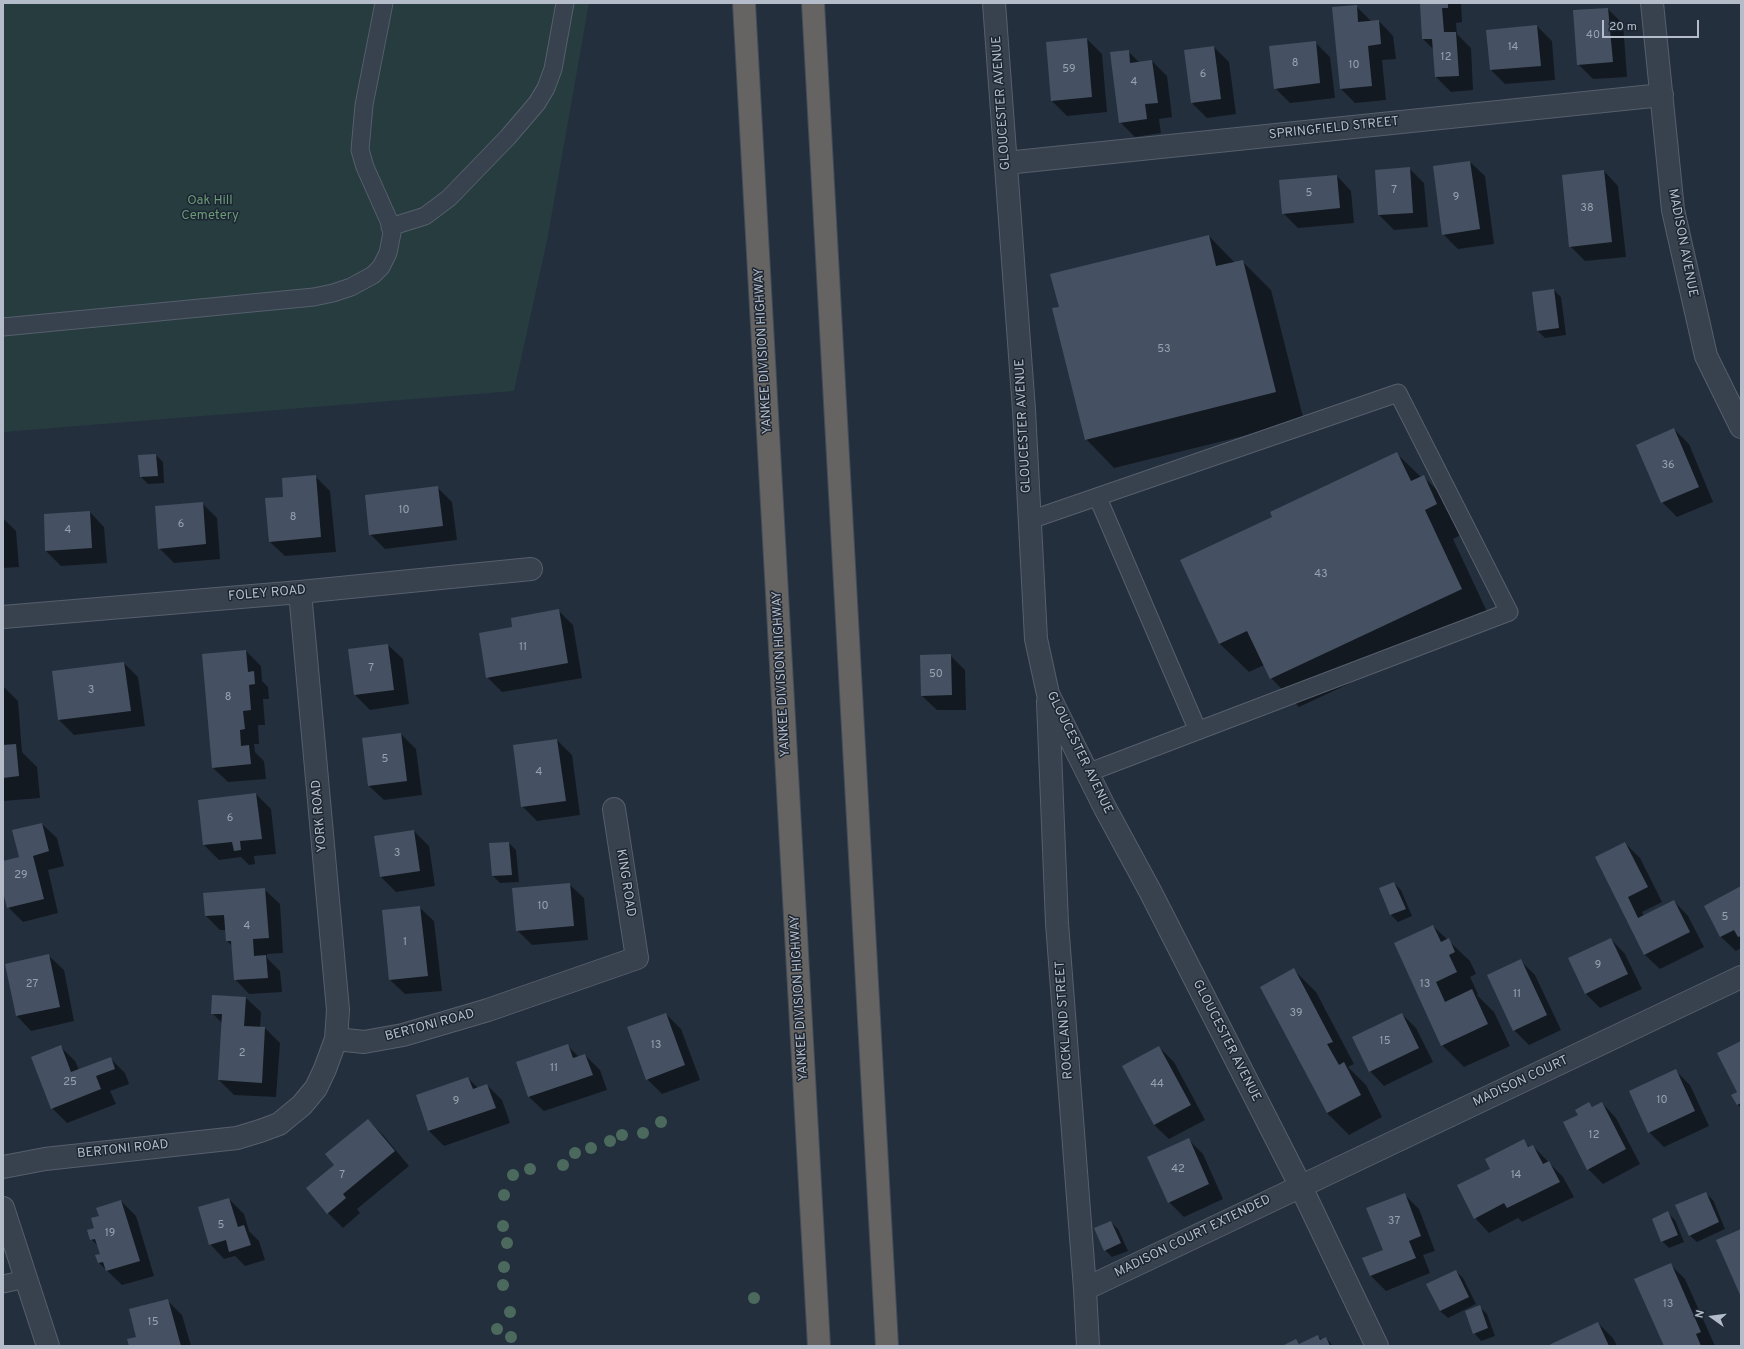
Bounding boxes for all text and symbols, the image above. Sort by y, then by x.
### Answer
scale bar [1604,12,1701,38]
text: 20 m [1609,19,1637,35]
house number: 40 [1586,29,1600,43]
street label: GLOUCESTER AVENUE [990,35,1014,171]
house number: 14 [1508,41,1518,55]
house number: 12 [1441,51,1451,65]
house number: 8 [1292,57,1298,71]
house number: 10 [1348,59,1360,73]
house number: 59 [1062,63,1076,77]
house number: 6 [1200,68,1206,82]
house number: 4 [1131,76,1137,90]
street label: SPRINGFIELD STREET [1268,114,1400,144]
house number: 7 [1391,184,1397,198]
house number: 5 [1306,187,1312,201]
street label: MADISON AVENUE [1664,187,1700,299]
house number: 9 [1453,191,1459,205]
park label: Oak Hill Cemetery [181,193,239,224]
house number: 38 [1580,202,1594,216]
street label: YANKEE DIVISION HIGHWAY [752,267,776,435]
house number: 53 [1157,343,1171,357]
street label: GLOUCESTER AVENUE [1013,358,1035,494]
house number: 36 [1661,459,1675,473]
house number: 10 [398,504,410,518]
house number: 8 [290,511,296,525]
house number: 6 [178,518,184,532]
house number: 4 [65,524,71,538]
house number: 43 [1314,568,1328,582]
street label: FOLEY ROAD [227,583,307,605]
street label: YANKEE DIVISION HIGHWAY [770,590,794,758]
house number: 11 [519,641,527,655]
house number: 7 [368,662,374,676]
house number: 50 [929,668,943,682]
house number: 3 [88,684,94,698]
street label: GLOUCESTER AVENUE [1042,689,1116,817]
house number: 8 [225,691,231,705]
house number: 5 [382,753,388,767]
house number: 4 [536,766,542,780]
street label: YORK ROAD [309,779,331,853]
house number: 6 [227,812,233,826]
house number: 3 [394,847,400,861]
street label: KING ROAD [612,848,638,918]
house number: 29 [14,869,28,883]
house number: 10 [537,900,549,914]
house number: 5 [1722,911,1728,925]
street label: YANKEE DIVISION HIGHWAY [788,914,812,1082]
house number: 4 [244,920,250,934]
house number: 1 [403,936,407,950]
house number: 9 [1595,959,1601,973]
street label: ROCKLAND STREET [1053,960,1077,1080]
street label: GLOUCESTER AVENUE [1188,977,1264,1105]
house number: 27 [26,978,38,992]
house number: 13 [1420,978,1430,992]
house number: 11 [1513,988,1521,1002]
street label: BERTONI ROAD [384,1007,476,1045]
house number: 39 [1290,1007,1302,1021]
house number: 15 [1380,1035,1390,1049]
house number: 13 [651,1039,661,1053]
house number: 2 [239,1047,245,1061]
street label: MADISON COURT [1471,1053,1571,1111]
house number: 11 [550,1062,558,1076]
house number: 25 [63,1076,77,1090]
house number: 44 [1150,1078,1164,1092]
house number: 10 [1656,1094,1668,1108]
house number: 9 [453,1095,459,1109]
house number: 12 [1589,1129,1599,1143]
street label: BERTONI ROAD [77,1137,169,1163]
house number: 42 [1171,1163,1185,1177]
house number: 7 [339,1169,345,1183]
house number: 14 [1511,1169,1521,1183]
street label: MADISON COURT EXTENDED [1112,1192,1274,1282]
house number: 37 [1388,1215,1400,1229]
house number: 5 [218,1219,224,1233]
house number: 19 [105,1227,115,1241]
north arrow [1692,1297,1732,1337]
house number: 13 [1663,1298,1673,1312]
text: N [1693,1309,1708,1320]
house number: 15 [148,1316,158,1330]

